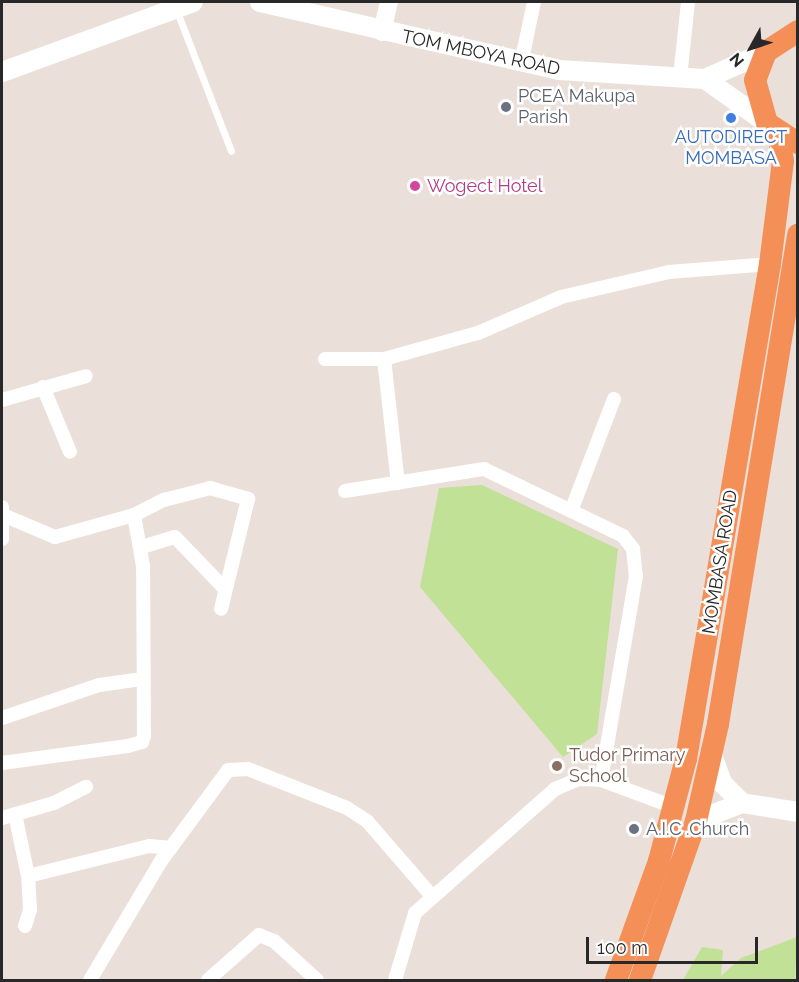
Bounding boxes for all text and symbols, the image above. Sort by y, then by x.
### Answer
north arrow [721,18,781,78]
street label: TOM MBOYA ROAD [400,26,562,80]
text: N [726,49,748,71]
place label: PCEA Makupa Parish [518,86,636,128]
marker: PCEA Makupa Parish [499,100,513,114]
marker: AUTODIRECT MOMBASA [724,111,738,125]
place label: AUTODIRECT MOMBASA [675,127,787,170]
place label: Wogect Hotel [427,175,543,197]
marker: Wogect Hotel [408,179,422,193]
street label: MOMBASA ROAD [698,488,742,636]
place label: Tudor Primary School [569,745,686,788]
marker: Tudor Primary School [550,759,564,773]
place label: A.I.C .Church [646,818,749,840]
marker: A.I.C .Church [627,822,641,836]
scale bar [589,925,762,963]
text: 100 m [597,937,648,958]

